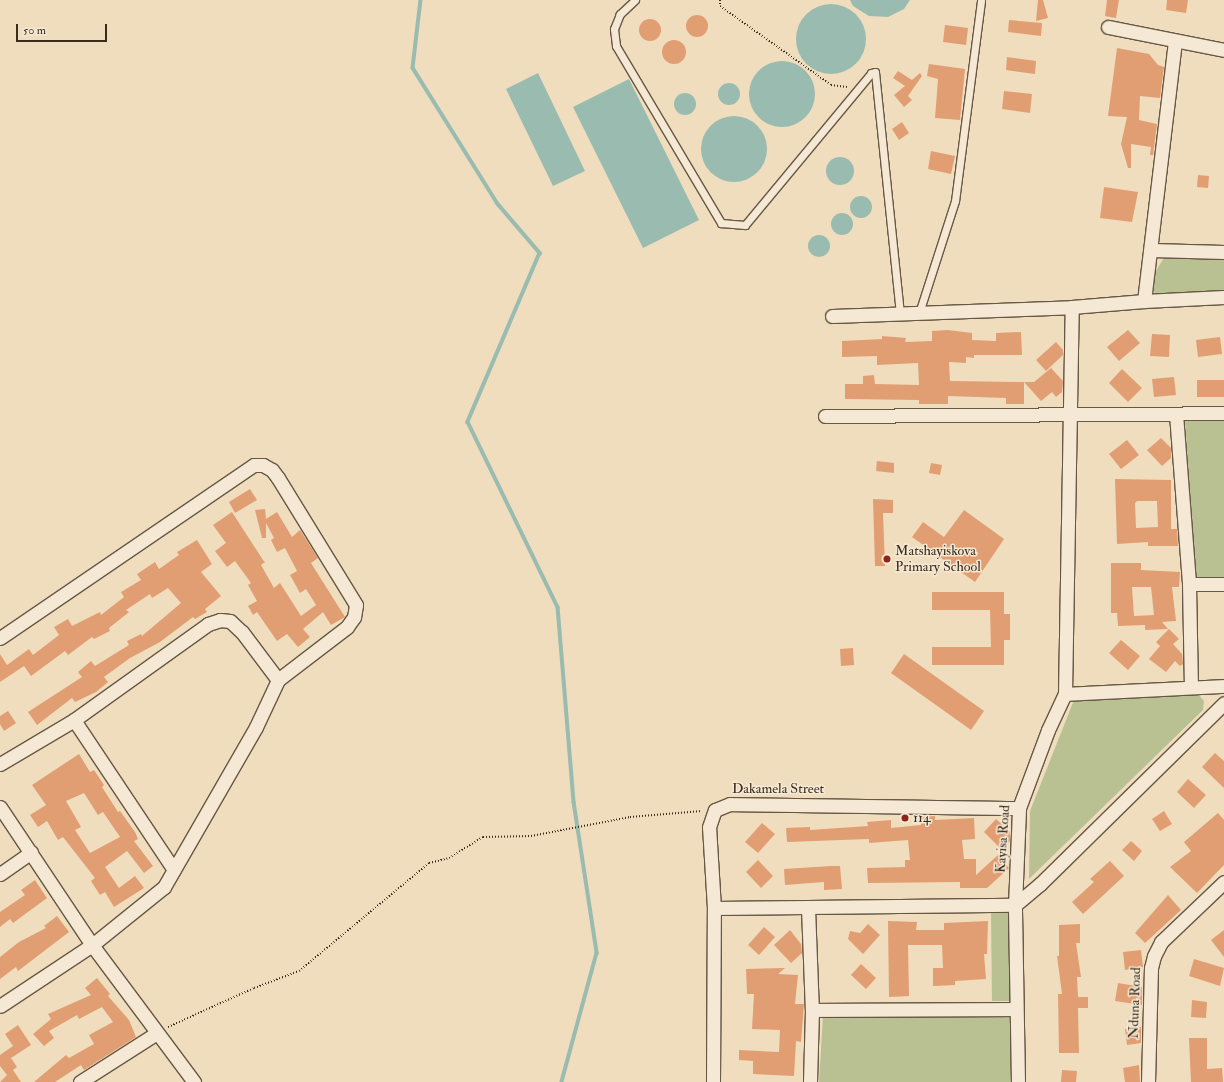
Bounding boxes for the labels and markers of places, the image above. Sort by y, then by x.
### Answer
place label: Matshayiskova Primary School [895,543,981,576]
marker: Matshayiskova Primary School [882,554,892,564]
place label: 114 [913,810,931,826]
marker: 114 [900,813,910,823]

